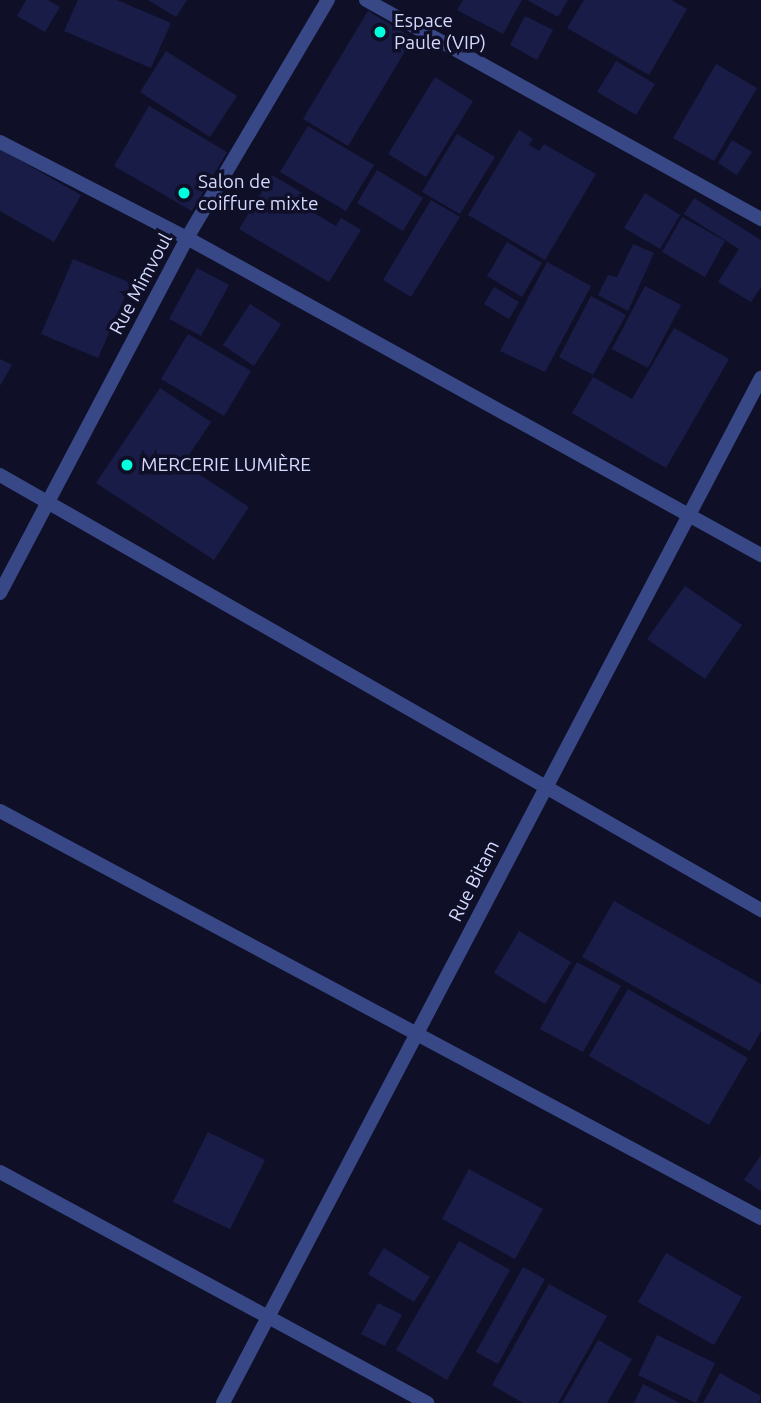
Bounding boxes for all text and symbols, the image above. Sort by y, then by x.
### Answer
place label: Espace Paule (VIP) [394,10,486,54]
marker: Espace Paule (VIP) [372,24,388,40]
place label: Salon de coiffure mixte [198,171,318,215]
marker: Salon de coiffure mixte [176,185,192,201]
street label: Rue Mimvoul [105,230,177,338]
place label: MERCERIE LUMIÈRE [141,454,311,476]
marker: MERCERIE LUMIÈRE [119,457,135,473]
street label: Rue Bitam [444,837,504,925]

